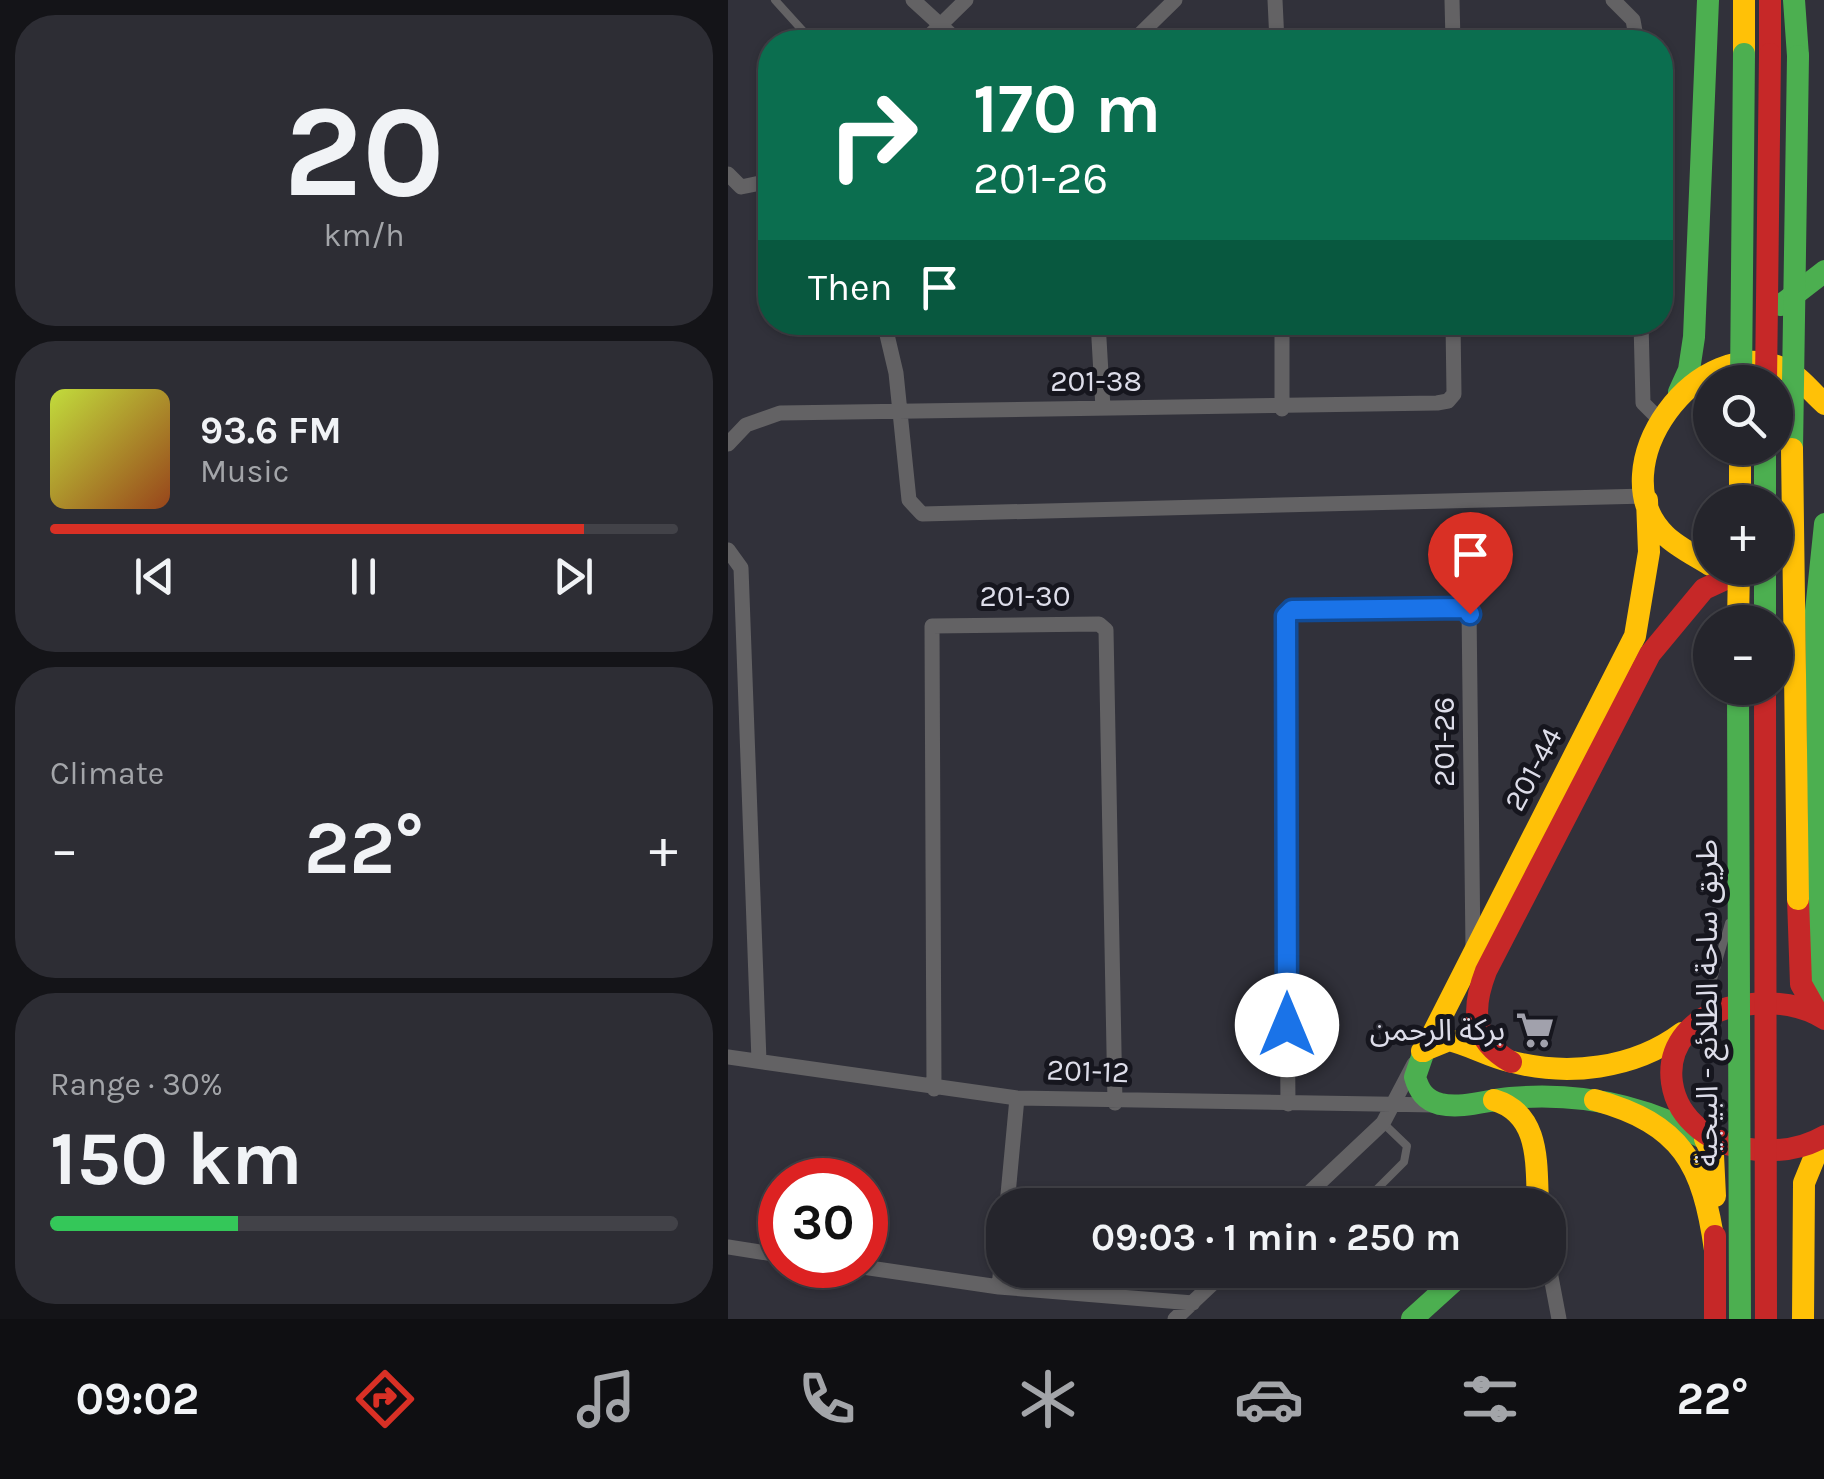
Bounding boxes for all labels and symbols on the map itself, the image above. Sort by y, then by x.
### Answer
street label: 201-38 [1050,363,1142,399]
pin [1428,512,1513,615]
street label: 201-30 [979,578,1071,614]
street label: 201-26 [1426,697,1462,787]
street label: 201-44 [1496,721,1570,817]
street label: طريق ساحة الطلائع - البيجية [1689,839,1729,1167]
position arrow [1235,973,1339,1077]
supermarket icon: بركة الرحمن [1514,1009,1556,1051]
place label: بركة الرحمن [1370,1012,1505,1048]
street label: 201-12 [1046,1052,1130,1090]
speed limit sign: 30 [758,1158,888,1288]

